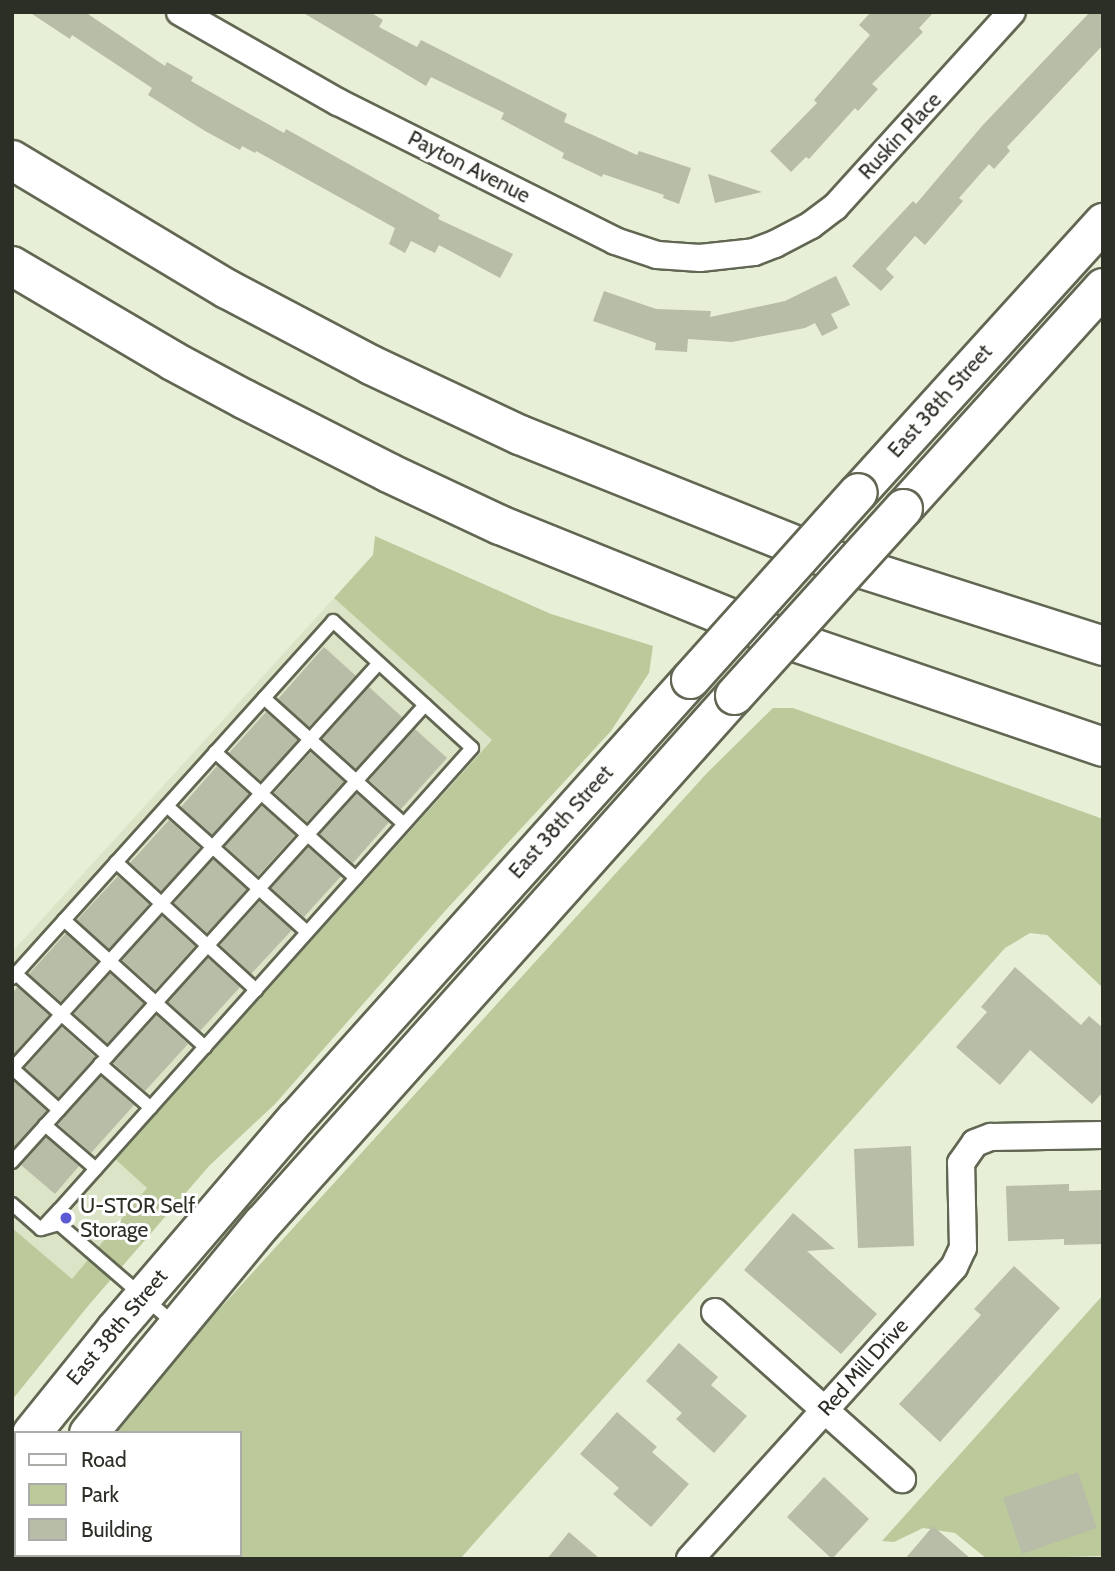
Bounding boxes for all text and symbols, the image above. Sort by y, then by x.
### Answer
street label: Ruskin Place [853,87,947,185]
street label: Payton Avenue [404,125,534,209]
street label: East 38th Street [883,339,997,463]
street label: East 38th Street [504,760,618,884]
place label: U-STOR Self Storage [80,1193,195,1243]
marker: U-STOR Self Storage [58,1210,74,1226]
street label: East 38th Street [61,1264,173,1390]
street label: Red Mill Drive [813,1313,913,1421]
legend [14,1431,242,1557]
text: Road [81,1447,127,1472]
text: Park [81,1482,119,1507]
text: Building [81,1517,152,1542]

